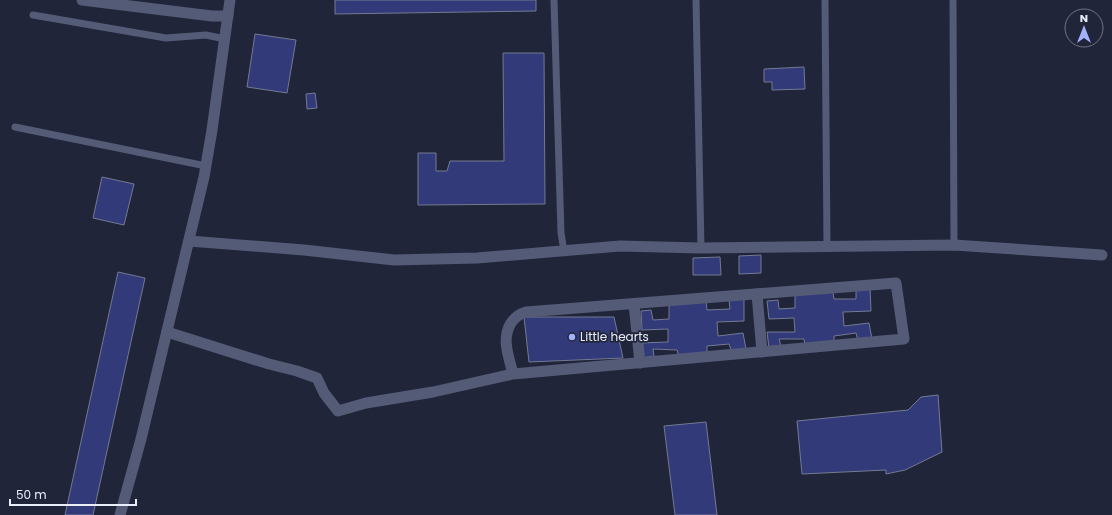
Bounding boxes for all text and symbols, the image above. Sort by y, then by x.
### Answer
north arrow [1064,8,1104,48]
text: N [1080,10,1088,26]
place label: Little hearts [580,328,649,345]
marker: Little hearts [567,332,577,342]
scale bar [10,481,136,507]
text: 50 m [16,486,47,503]

